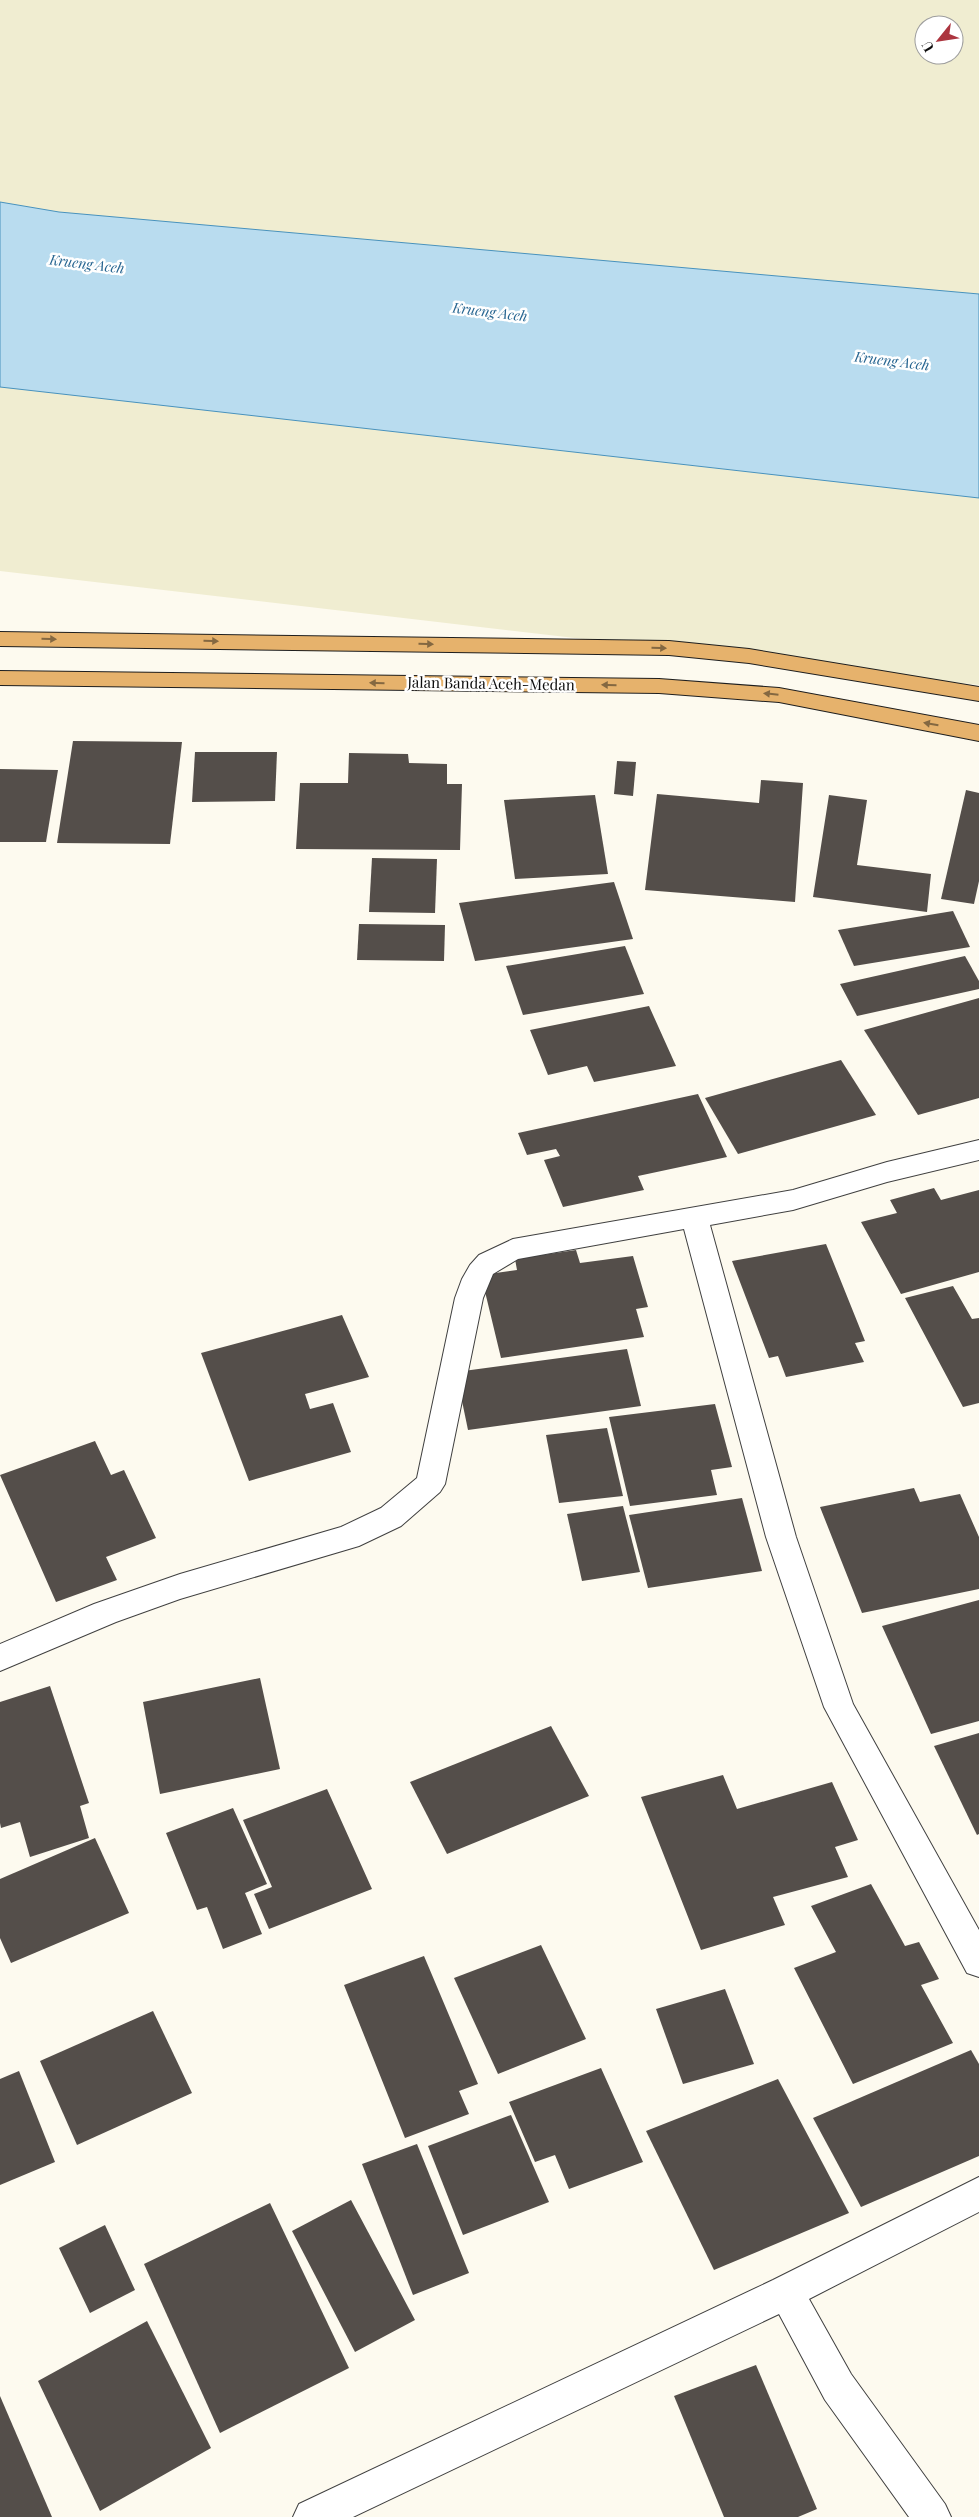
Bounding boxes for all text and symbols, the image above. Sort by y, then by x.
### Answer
north arrow [914,15,964,65]
text: U [916,38,938,56]
water label: Krueng Aceh [48,249,126,278]
water label: Krueng Aceh [451,297,529,326]
water label: Krueng Aceh [853,346,931,375]
one-way arrow [41,636,57,644]
one-way arrow [203,637,219,645]
one-way arrow [418,640,434,648]
one-way arrow [651,644,667,652]
street label: Jalan Banda Aceh-Medan [406,672,575,694]
one-way arrow [368,679,384,687]
one-way arrow [601,681,617,689]
one-way arrow [763,690,779,698]
one-way arrow [923,720,939,728]

